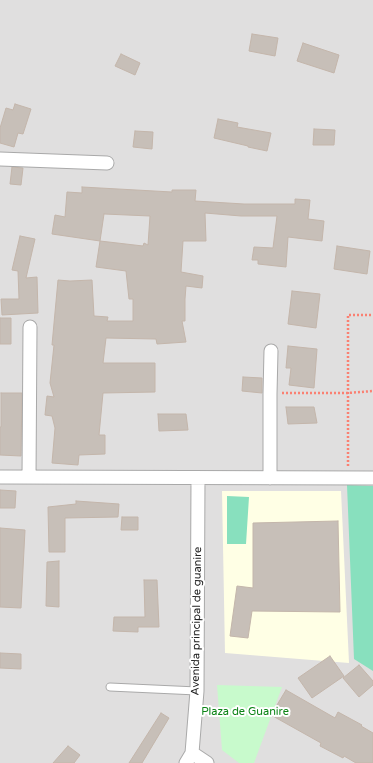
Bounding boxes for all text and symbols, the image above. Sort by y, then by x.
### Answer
street label: Avenida principal de guanire [189,547,205,695]
park label: Plaza de Guanire [201,705,289,719]

